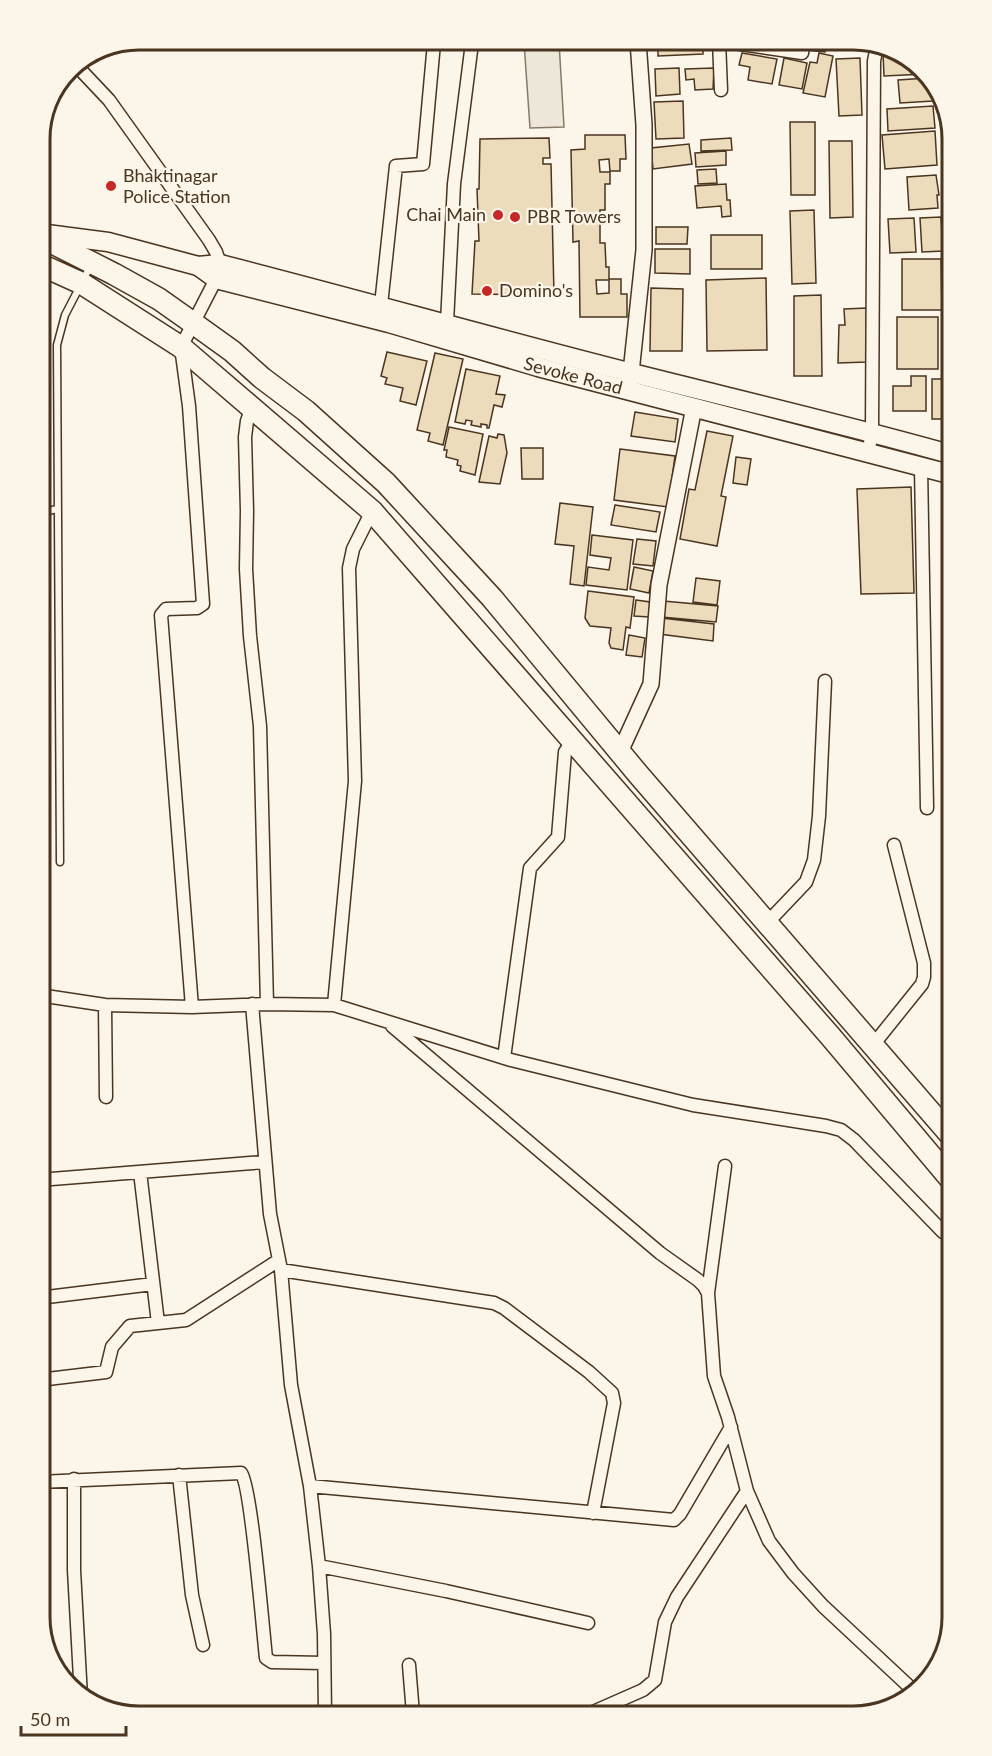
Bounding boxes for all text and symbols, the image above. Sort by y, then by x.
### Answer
place label: Bhaktinagar Police Station [123,164,231,207]
marker: Bhaktinagar Police Station [104,179,118,193]
place label: Chai Main [406,203,486,225]
place label: PBR Towers [527,205,621,227]
marker: Chai Main [491,208,505,222]
marker: PBR Towers [508,210,522,224]
place label: Domino's [499,279,573,301]
marker: Domino's [480,284,494,298]
street label: Sevoke Road [521,351,625,399]
scale bar [21,1699,126,1737]
text: 50 m [30,1708,70,1730]

